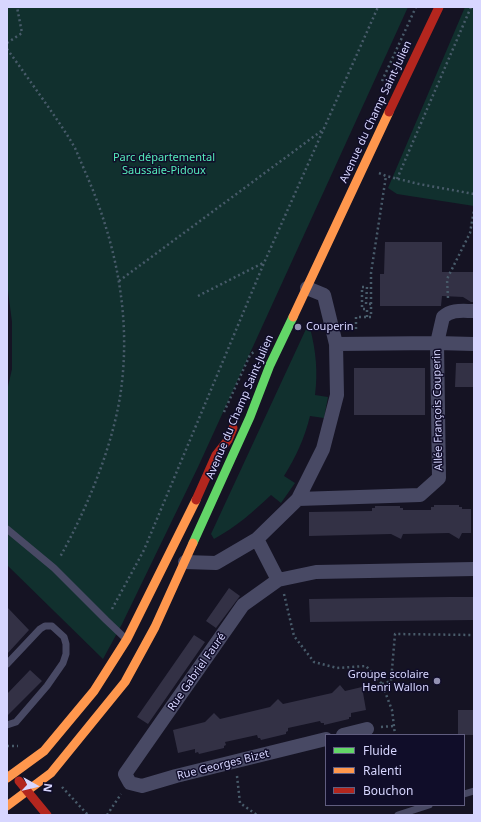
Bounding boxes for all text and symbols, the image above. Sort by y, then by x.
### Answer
street label: Avenue du Champ Saint-Julien [337,39,415,185]
park label: Parc départemental Saussaie-Pidoux [113,151,215,177]
place label: Couperin [306,320,354,334]
marker: Couperin [293,322,303,332]
street label: Avenue du Champ Saint-Julien [204,333,276,481]
street label: Allée François Couperin [430,349,446,471]
street label: Rue Gabriel Fauré [165,630,229,714]
place label: Groupe scolaire Henri Wallon [348,668,429,694]
marker: Groupe scolaire Henri Wallon [432,676,442,686]
legend [325,734,465,806]
text: Fluide [363,742,397,759]
street label: Rue Georges Bizet [176,747,270,783]
text: Ralenti [363,762,402,779]
north arrow [16,766,56,806]
text: N [40,782,56,793]
text: Bouchon [363,782,413,799]

